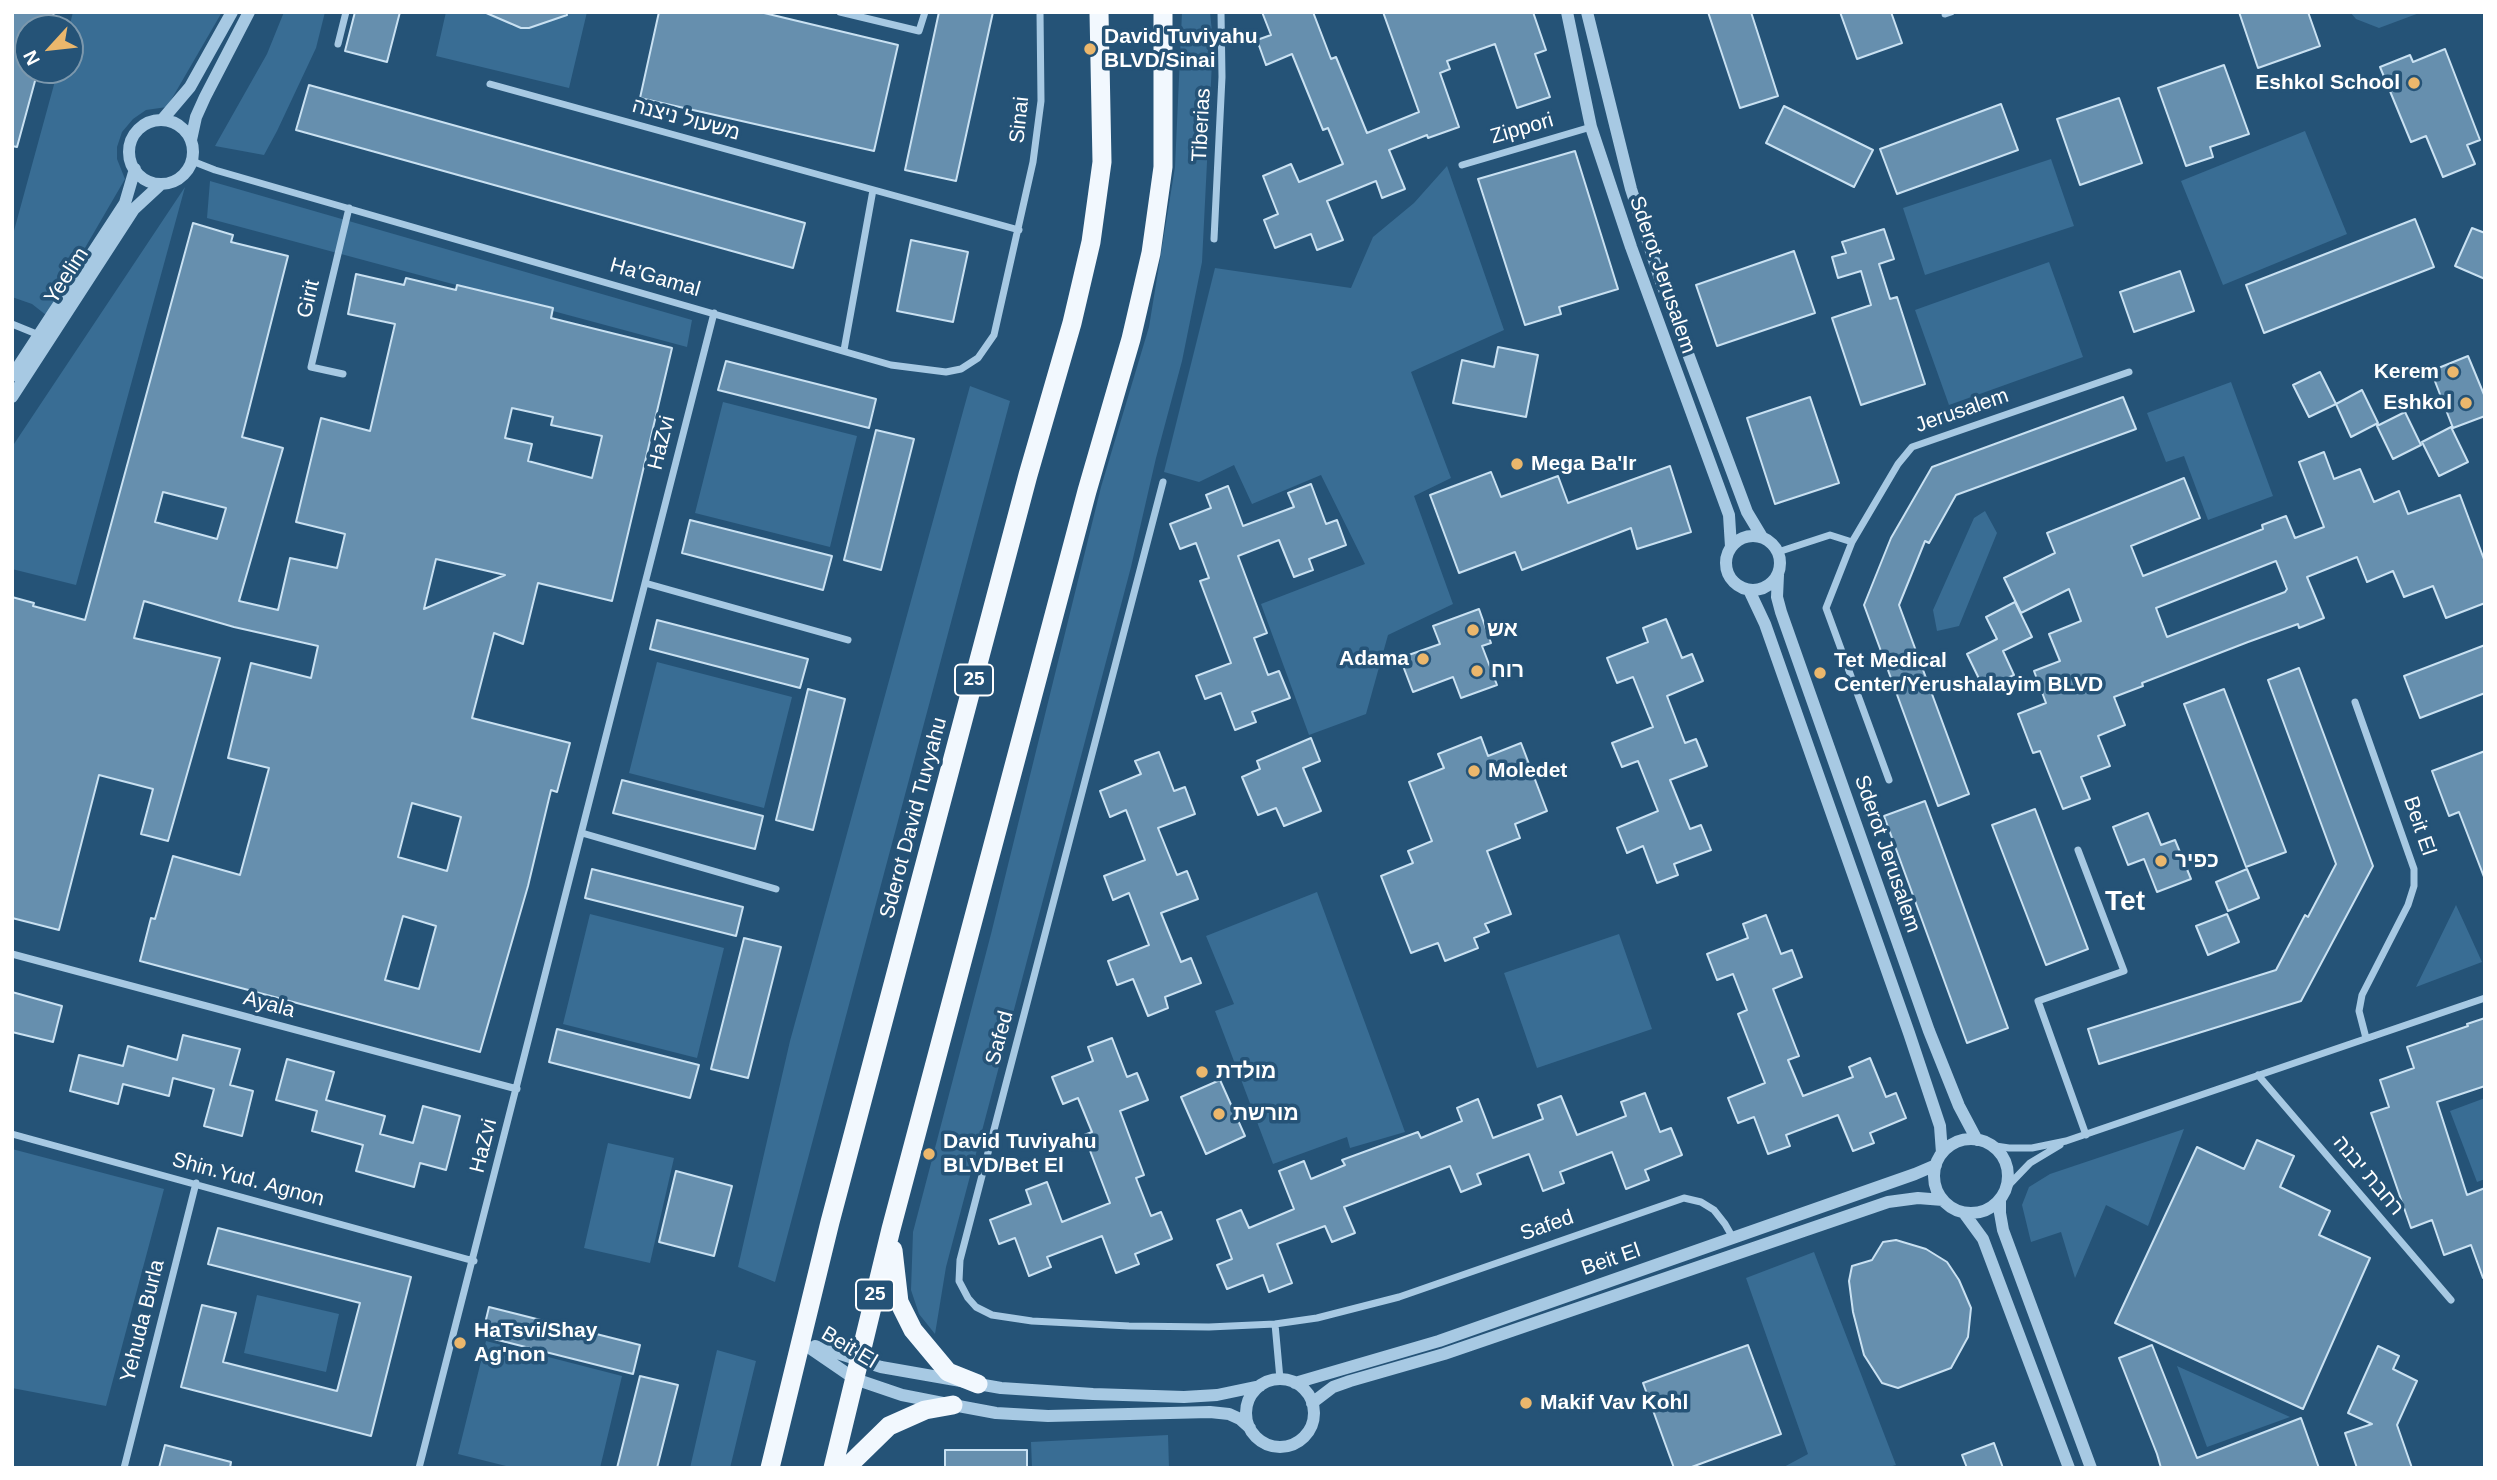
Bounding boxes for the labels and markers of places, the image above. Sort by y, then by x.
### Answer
place label: David Tuviyahu BLVD/Sinai [1104,24,1258,74]
marker: David Tuviyahu BLVD/Sinai [1082,41,1098,57]
place label: Eshkol School [2255,70,2400,96]
marker: Eshkol School [2406,75,2422,91]
place label: Kerem [2374,359,2439,385]
marker: Kerem [2445,364,2461,380]
place label: Eshkol [2383,390,2452,416]
marker: Eshkol [2458,395,2474,411]
place label: Mega Ba'Ir [1531,451,1636,477]
marker: Mega Ba'Ir [1509,456,1525,472]
place label: אש [1487,617,1518,643]
marker: אש [1465,622,1481,638]
place label: Adama [1339,646,1409,672]
place label: Tet Medical Center/Yerushalayim BLVD [1834,648,2103,698]
marker: Adama [1415,651,1431,667]
place label: רוח [1491,658,1524,684]
marker: רוח [1469,663,1485,679]
marker: Tet Medical Center/Yerushalayim BLVD [1812,665,1828,681]
place label: Moledet [1488,758,1567,784]
marker: Moledet [1466,763,1482,779]
place label: כפיר [2175,848,2219,874]
marker: כפיר [2153,853,2169,869]
place label: מולדת [1216,1059,1276,1085]
marker: מולדת [1194,1064,1210,1080]
place label: מורשת [1233,1101,1299,1127]
marker: מורשת [1211,1106,1227,1122]
place label: David Tuviyahu BLVD/Bet El [943,1129,1097,1179]
marker: David Tuviyahu BLVD/Bet El [921,1146,937,1162]
place label: HaTsvi/Shay Ag'non [474,1318,597,1368]
marker: HaTsvi/Shay Ag'non [452,1335,468,1351]
place label: Makif Vav Kohl [1540,1390,1688,1416]
marker: Makif Vav Kohl [1518,1395,1534,1411]

